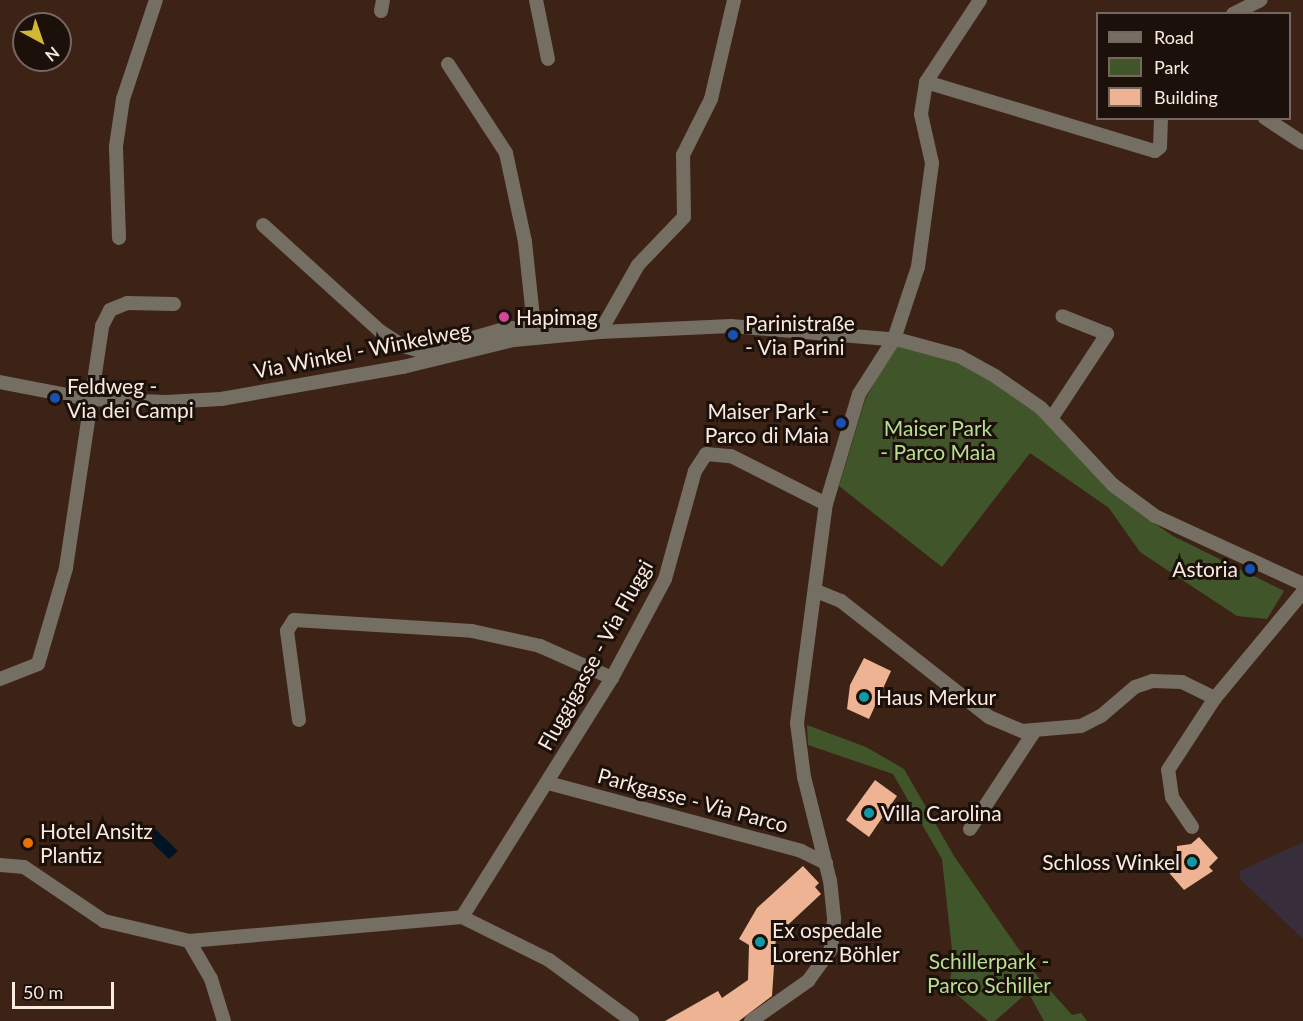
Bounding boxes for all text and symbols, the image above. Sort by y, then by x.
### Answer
north arrow [12,12,72,72]
legend [1096,12,1291,120]
text: Road [1154,26,1194,48]
text: N [42,43,63,66]
text: Park [1154,56,1189,78]
text: Building [1154,86,1218,108]
place label: Hapimag [516,304,598,330]
marker: Hapimag [497,310,511,324]
place label: Parinistraße - Via Parini [745,310,855,360]
street label: Via Winkel - Winkelweg [251,317,473,383]
marker: Parinistraße - Via Parini [726,328,740,342]
place label: Feldweg - Via dei Campi [67,373,194,423]
marker: Feldweg - Via dei Campi [48,391,62,405]
place label: Maiser Park - Parco di Maia [705,398,829,448]
park label: Maiser Park - Parco Maia [880,415,996,465]
marker: Maiser Park - Parco di Maia [834,416,848,430]
street label: Fluggigasse - Via Fluggi [532,555,658,755]
place label: Astoria [1172,556,1238,582]
marker: Astoria [1243,562,1257,576]
place label: Haus Merkur [876,684,996,710]
marker: Haus Merkur [857,690,871,704]
street label: Parkgasse - Via Parco [595,762,791,838]
place label: Villa Carolina [881,800,1002,826]
marker: Villa Carolina [862,806,876,820]
place label: Hotel Ansitz Plantiz [40,818,153,868]
marker: Hotel Ansitz Plantiz [21,836,35,850]
place label: Schloss Winkel [1042,849,1180,875]
marker: Schloss Winkel [1185,855,1199,869]
place label: Ex ospedale Lorenz Böhler [772,917,900,967]
marker: Ex ospedale Lorenz Böhler [753,935,767,949]
park label: Schillerpark - Parco Schiller [927,948,1051,998]
scale bar [15,970,117,1008]
text: 50 m [23,981,63,1003]

